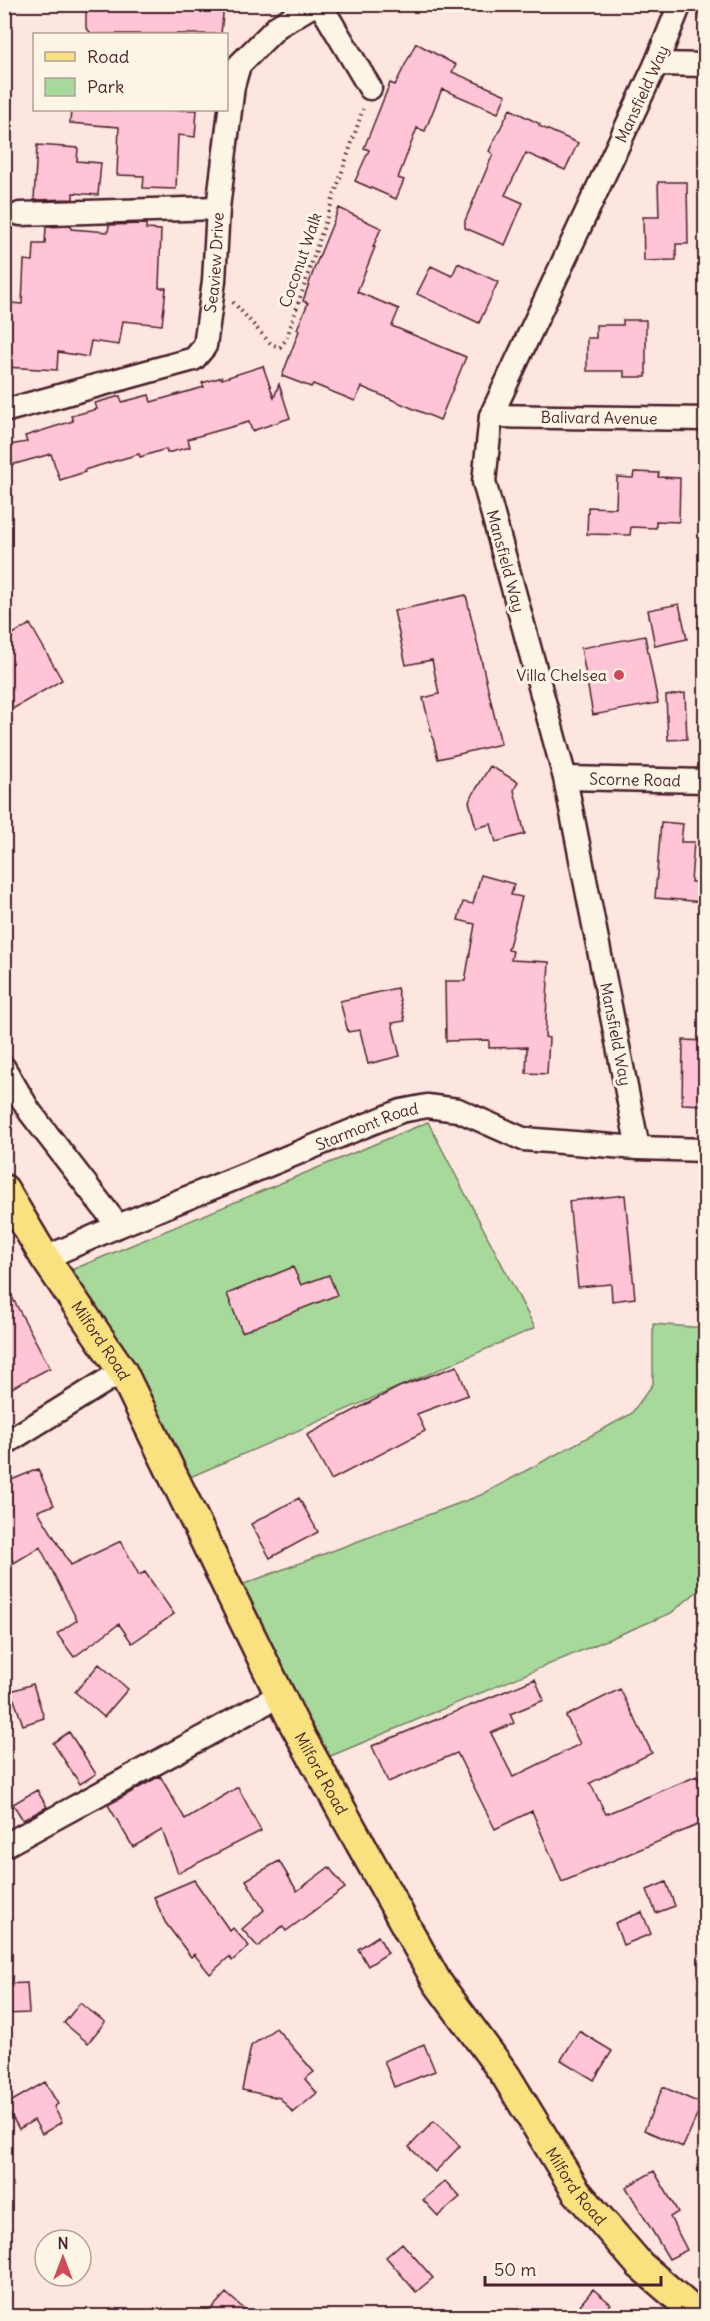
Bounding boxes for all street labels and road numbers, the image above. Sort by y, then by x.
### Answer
street label: Mansfield Way [611,42,672,146]
street label: Coconut Walk [274,210,326,310]
street label: Seaview Drive [200,212,228,314]
street label: Balivard Avenue [540,407,658,428]
street label: Mansfield Way [483,508,529,614]
street label: Scorne Road [589,769,681,790]
street label: Mansfield Way [596,981,636,1087]
street label: Starmont Road [312,1098,420,1155]
street label: Milford Road [67,1297,135,1383]
street label: Milford Road [290,1728,352,1818]
street label: Milford Road [542,2143,611,2229]

